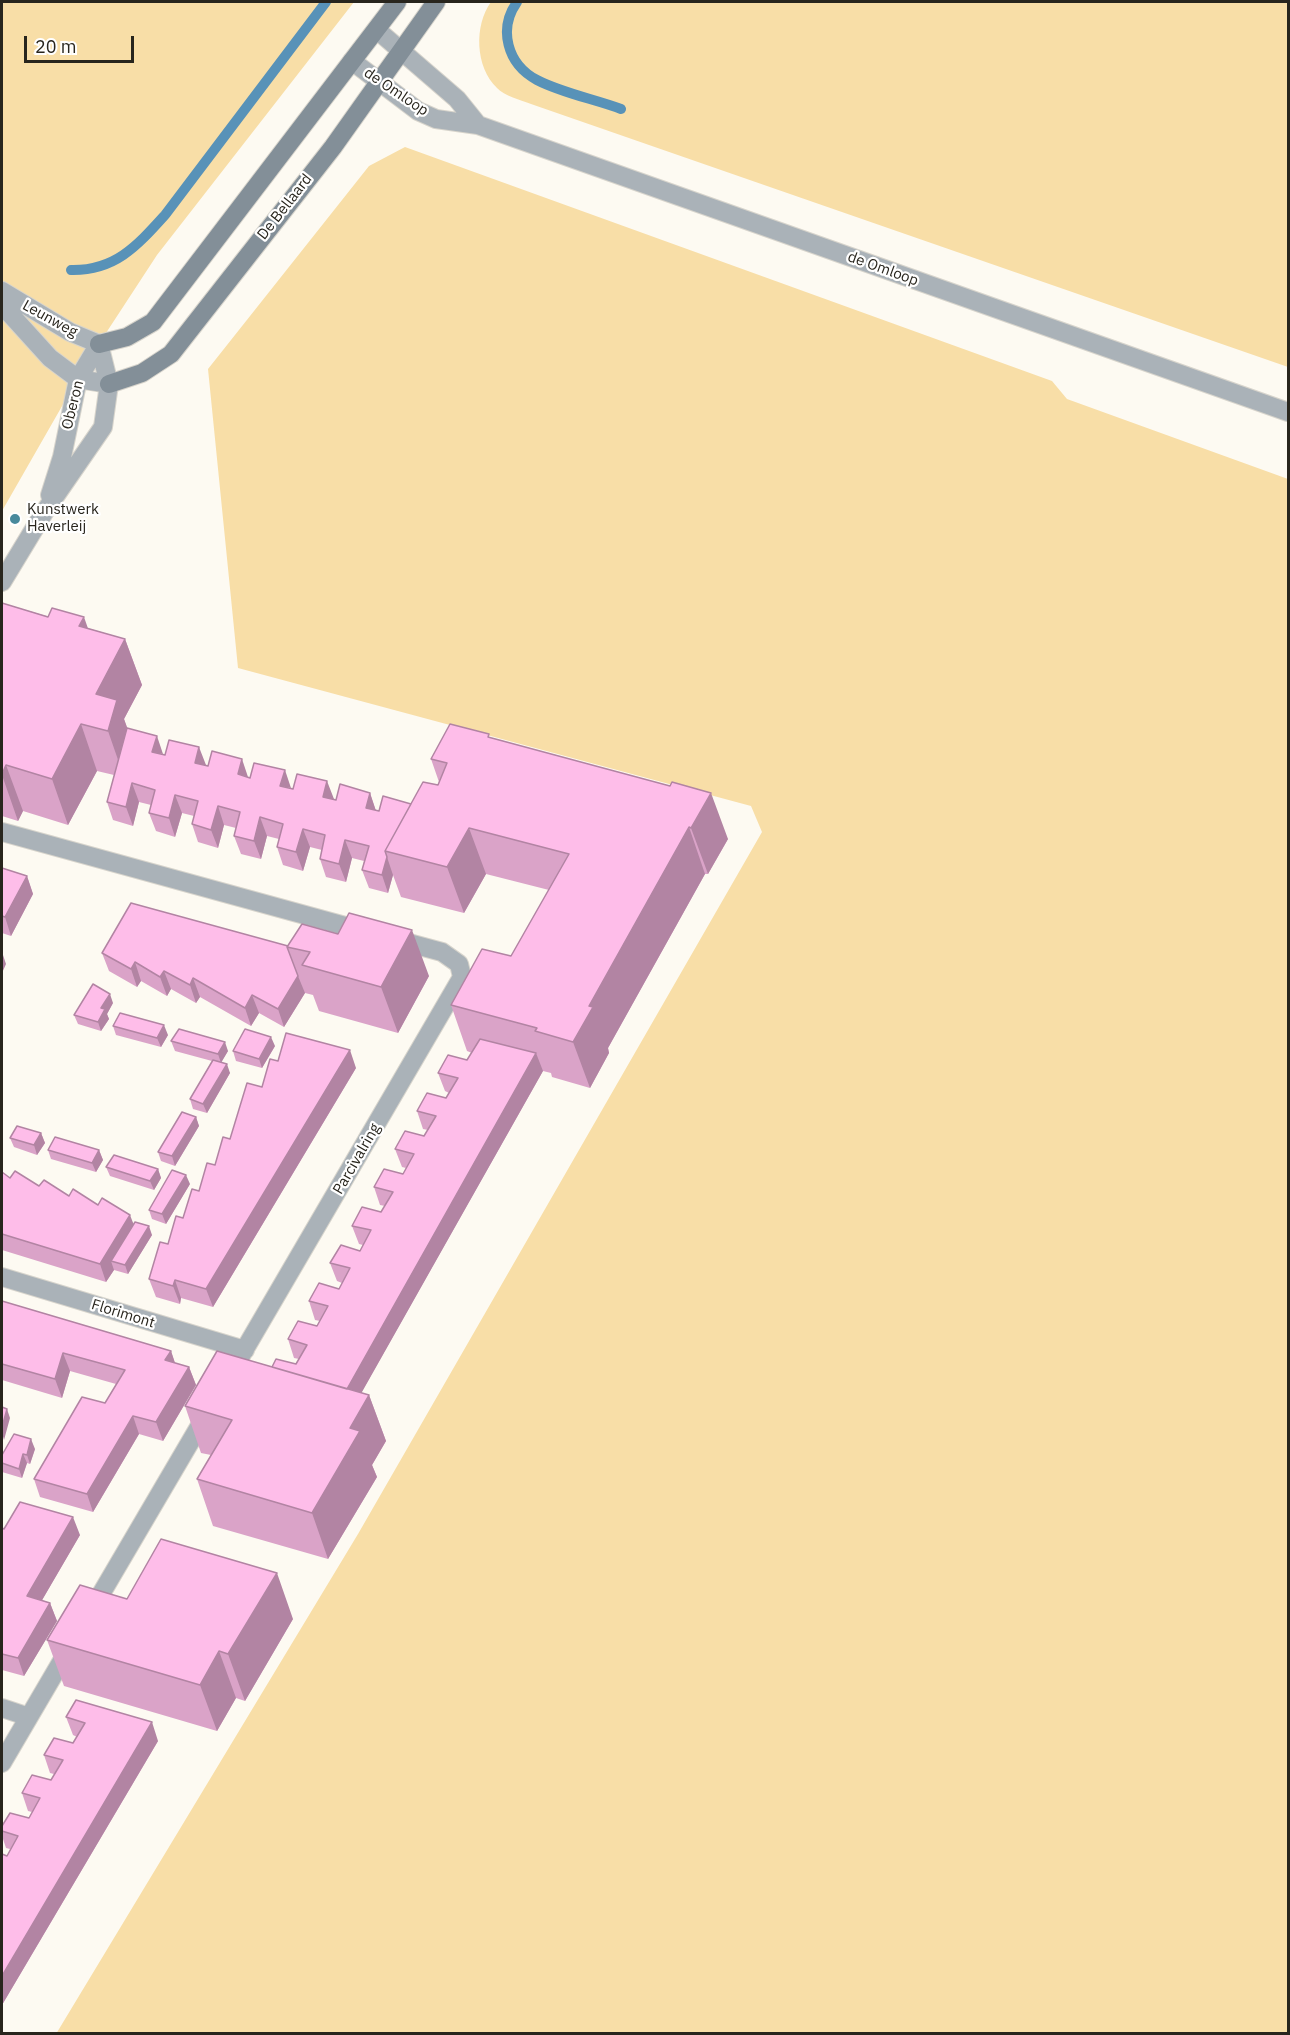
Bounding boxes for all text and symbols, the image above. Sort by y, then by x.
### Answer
scale bar [27,24,136,62]
text: 20 m [35,35,77,58]
street label: de Omloop [360,64,432,120]
street label: De Bellaard [254,171,316,243]
street label: de Omloop [845,248,921,290]
street label: Leunweg [19,297,81,341]
street label: Oberon [58,379,88,431]
place label: Kunstwerk Haverleij [27,501,99,536]
marker: Kunstwerk Haverleij [8,512,22,526]
street label: Parcivalring [330,1120,384,1198]
street label: Florimont [89,1296,157,1332]

